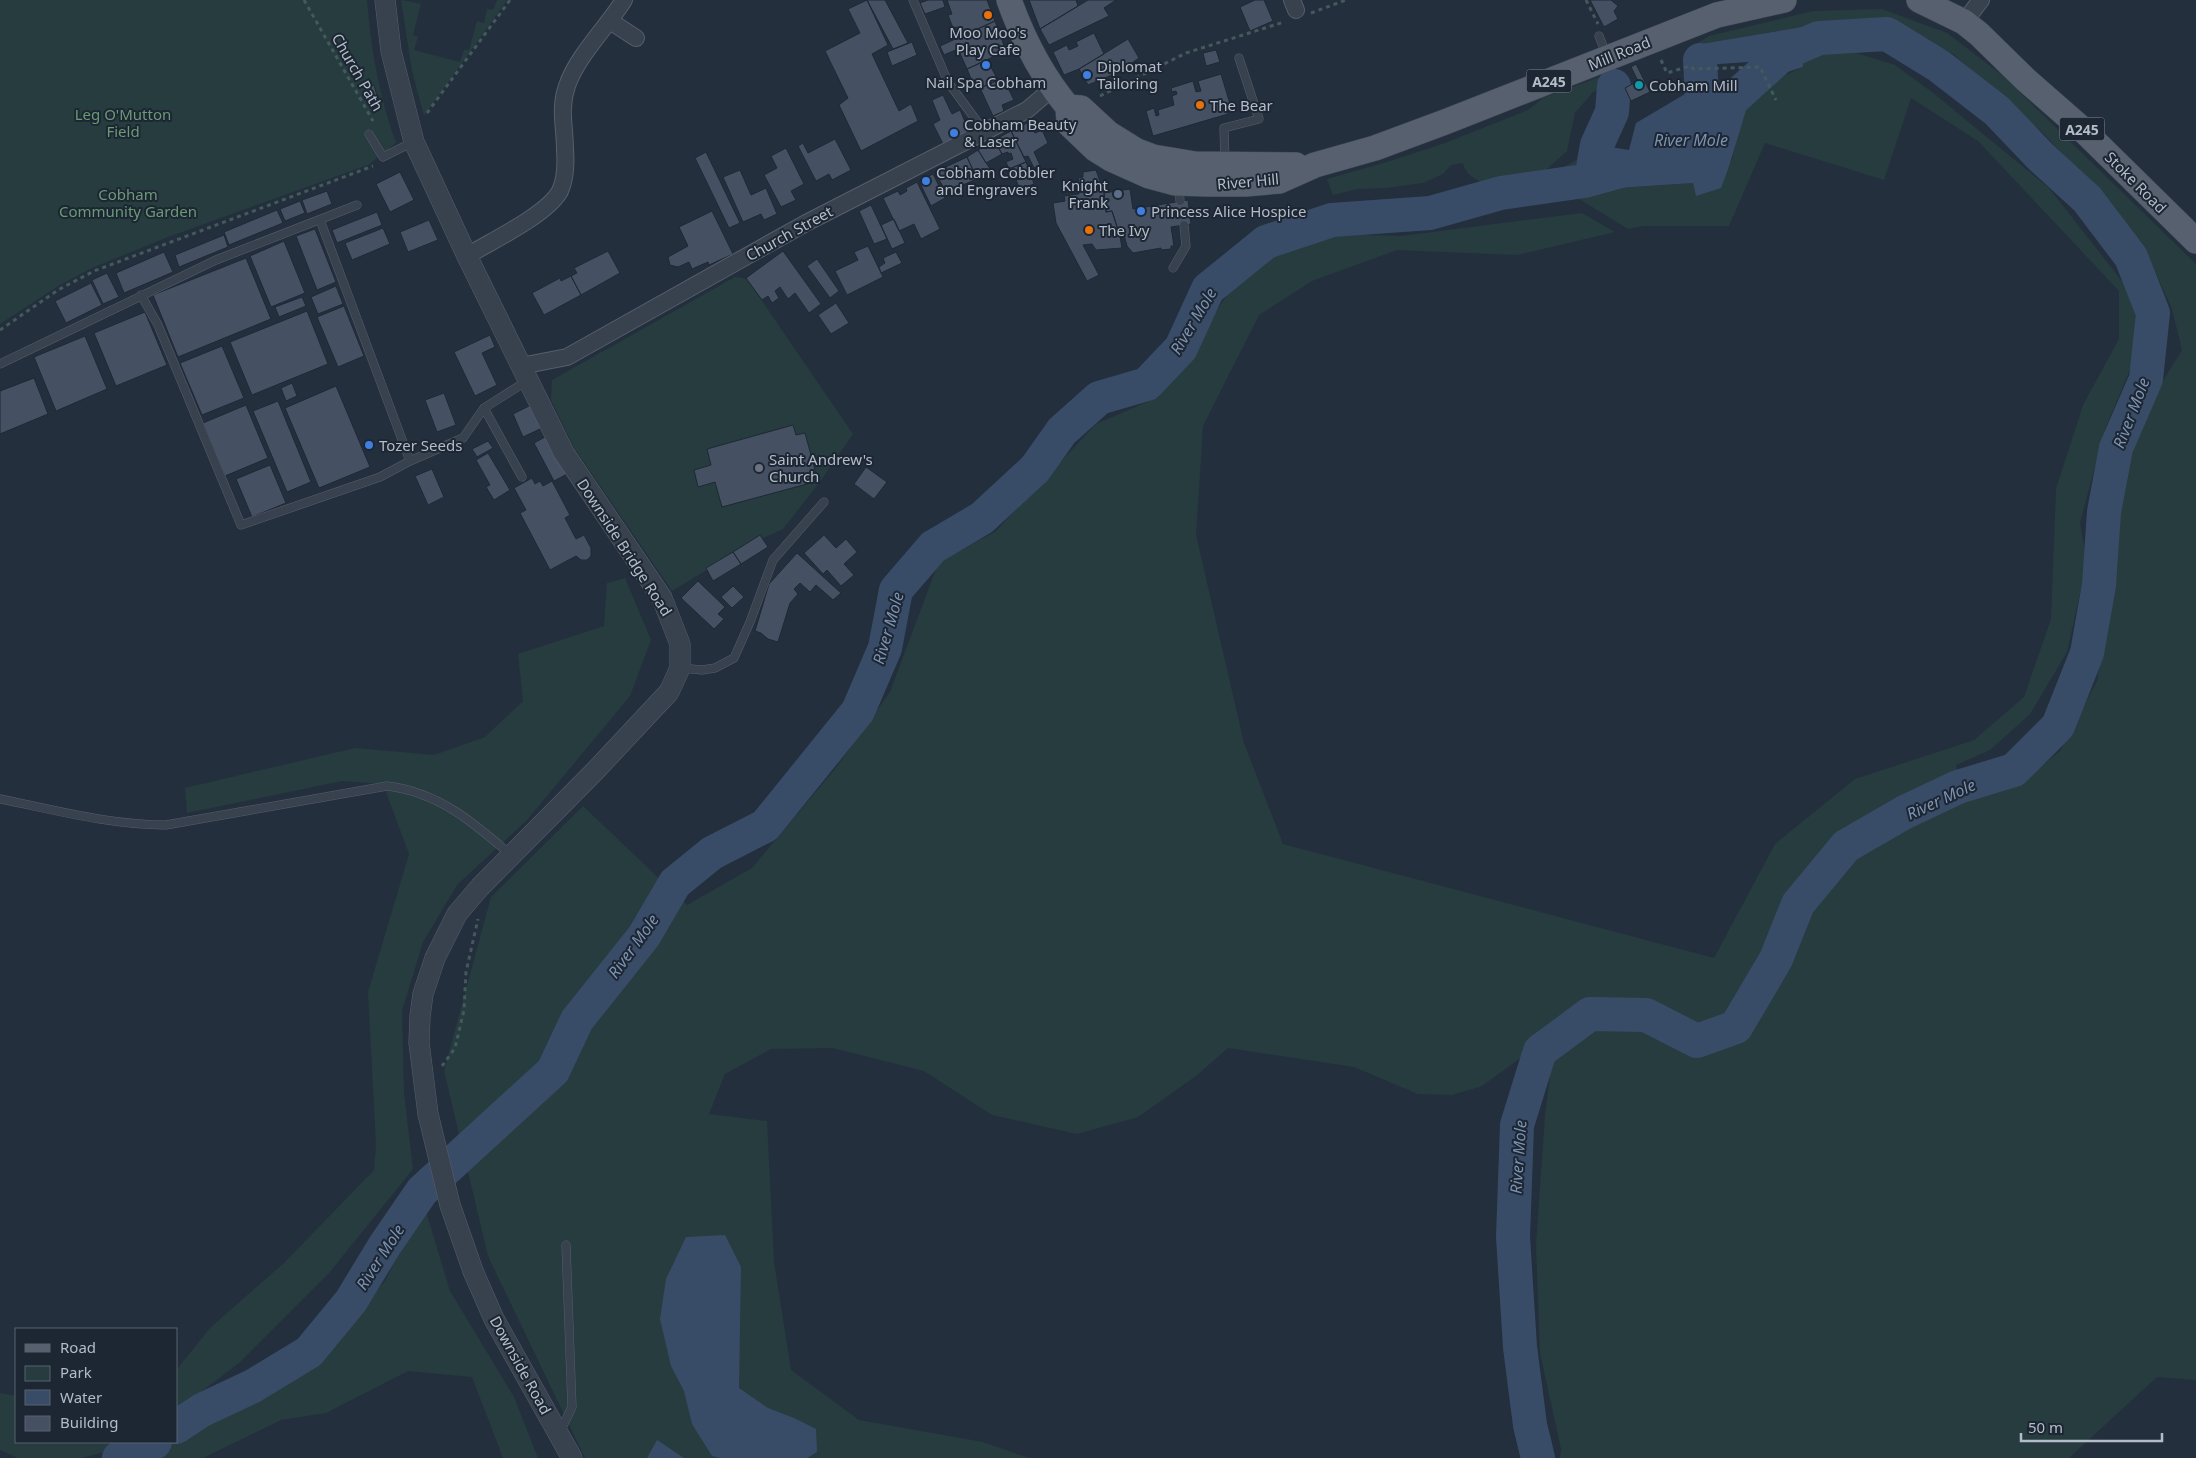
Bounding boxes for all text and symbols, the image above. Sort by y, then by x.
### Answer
marker: Moo Moo's Play Cafe [982,9,994,21]
place label: Moo Moo's Play Cafe [949,22,1027,59]
street label: Church Path [328,30,388,114]
street label: Mill Road [1585,32,1653,74]
place label: Diplomat Tailoring [1097,56,1162,93]
marker: Nail Spa Cobham [980,59,992,71]
marker: Diplomat Tailoring [1081,69,1093,81]
road number: A245 [1526,70,1572,92]
place label: Nail Spa Cobham [926,72,1046,92]
place label: Cobham Mill [1649,75,1738,95]
marker: Cobham Mill [1633,79,1645,91]
place label: The Bear [1210,95,1273,115]
marker: The Bear [1194,99,1206,111]
park label: Leg O'Mutton Field [75,104,171,141]
place label: Cobham Beauty & Laser [964,114,1077,151]
road number: A245 [2060,118,2104,140]
marker: Cobham Beauty & Laser [948,127,960,139]
water label: River Mole [1654,129,1728,151]
street label: Stoke Road [2101,147,2171,217]
place label: Cobham Cobbler and Engravers [936,162,1055,199]
street label: River Hill [1216,168,1280,194]
marker: Cobham Cobbler and Engravers [920,175,932,187]
place label: Knight Frank [1062,175,1109,212]
park label: Cobham Community Garden [59,184,197,221]
marker: Knight Frank [1112,188,1124,200]
street label: Church Street [742,201,836,265]
place label: Princess Alice Hospice [1151,201,1306,221]
marker: Princess Alice Hospice [1135,205,1147,217]
place label: The Ivy [1099,220,1150,240]
marker: The Ivy [1083,224,1095,236]
water label: River Mole [1165,284,1221,358]
water label: River Mole [2107,375,2155,451]
place label: Tozer Seeds [379,435,462,455]
marker: Tozer Seeds [363,439,375,451]
place label: Saint Andrew's Church [769,449,873,486]
marker: Saint Andrew's Church [753,462,765,474]
street label: Downside Bridge Road [573,474,677,620]
water label: River Mole [867,589,909,667]
water label: River Mole [1903,773,1979,825]
water label: River Mole [602,910,664,982]
water label: River Mole [1504,1119,1532,1195]
water label: River Mole [351,1220,409,1294]
street label: Downside Road [486,1312,556,1418]
legend [15,1328,178,1443]
text: Road [60,1337,96,1357]
text: Park [60,1362,92,1382]
text: Water [60,1387,102,1407]
scale bar [2021,1410,2162,1442]
text: Building [60,1412,118,1432]
text: 50 m [2028,1417,2063,1437]

